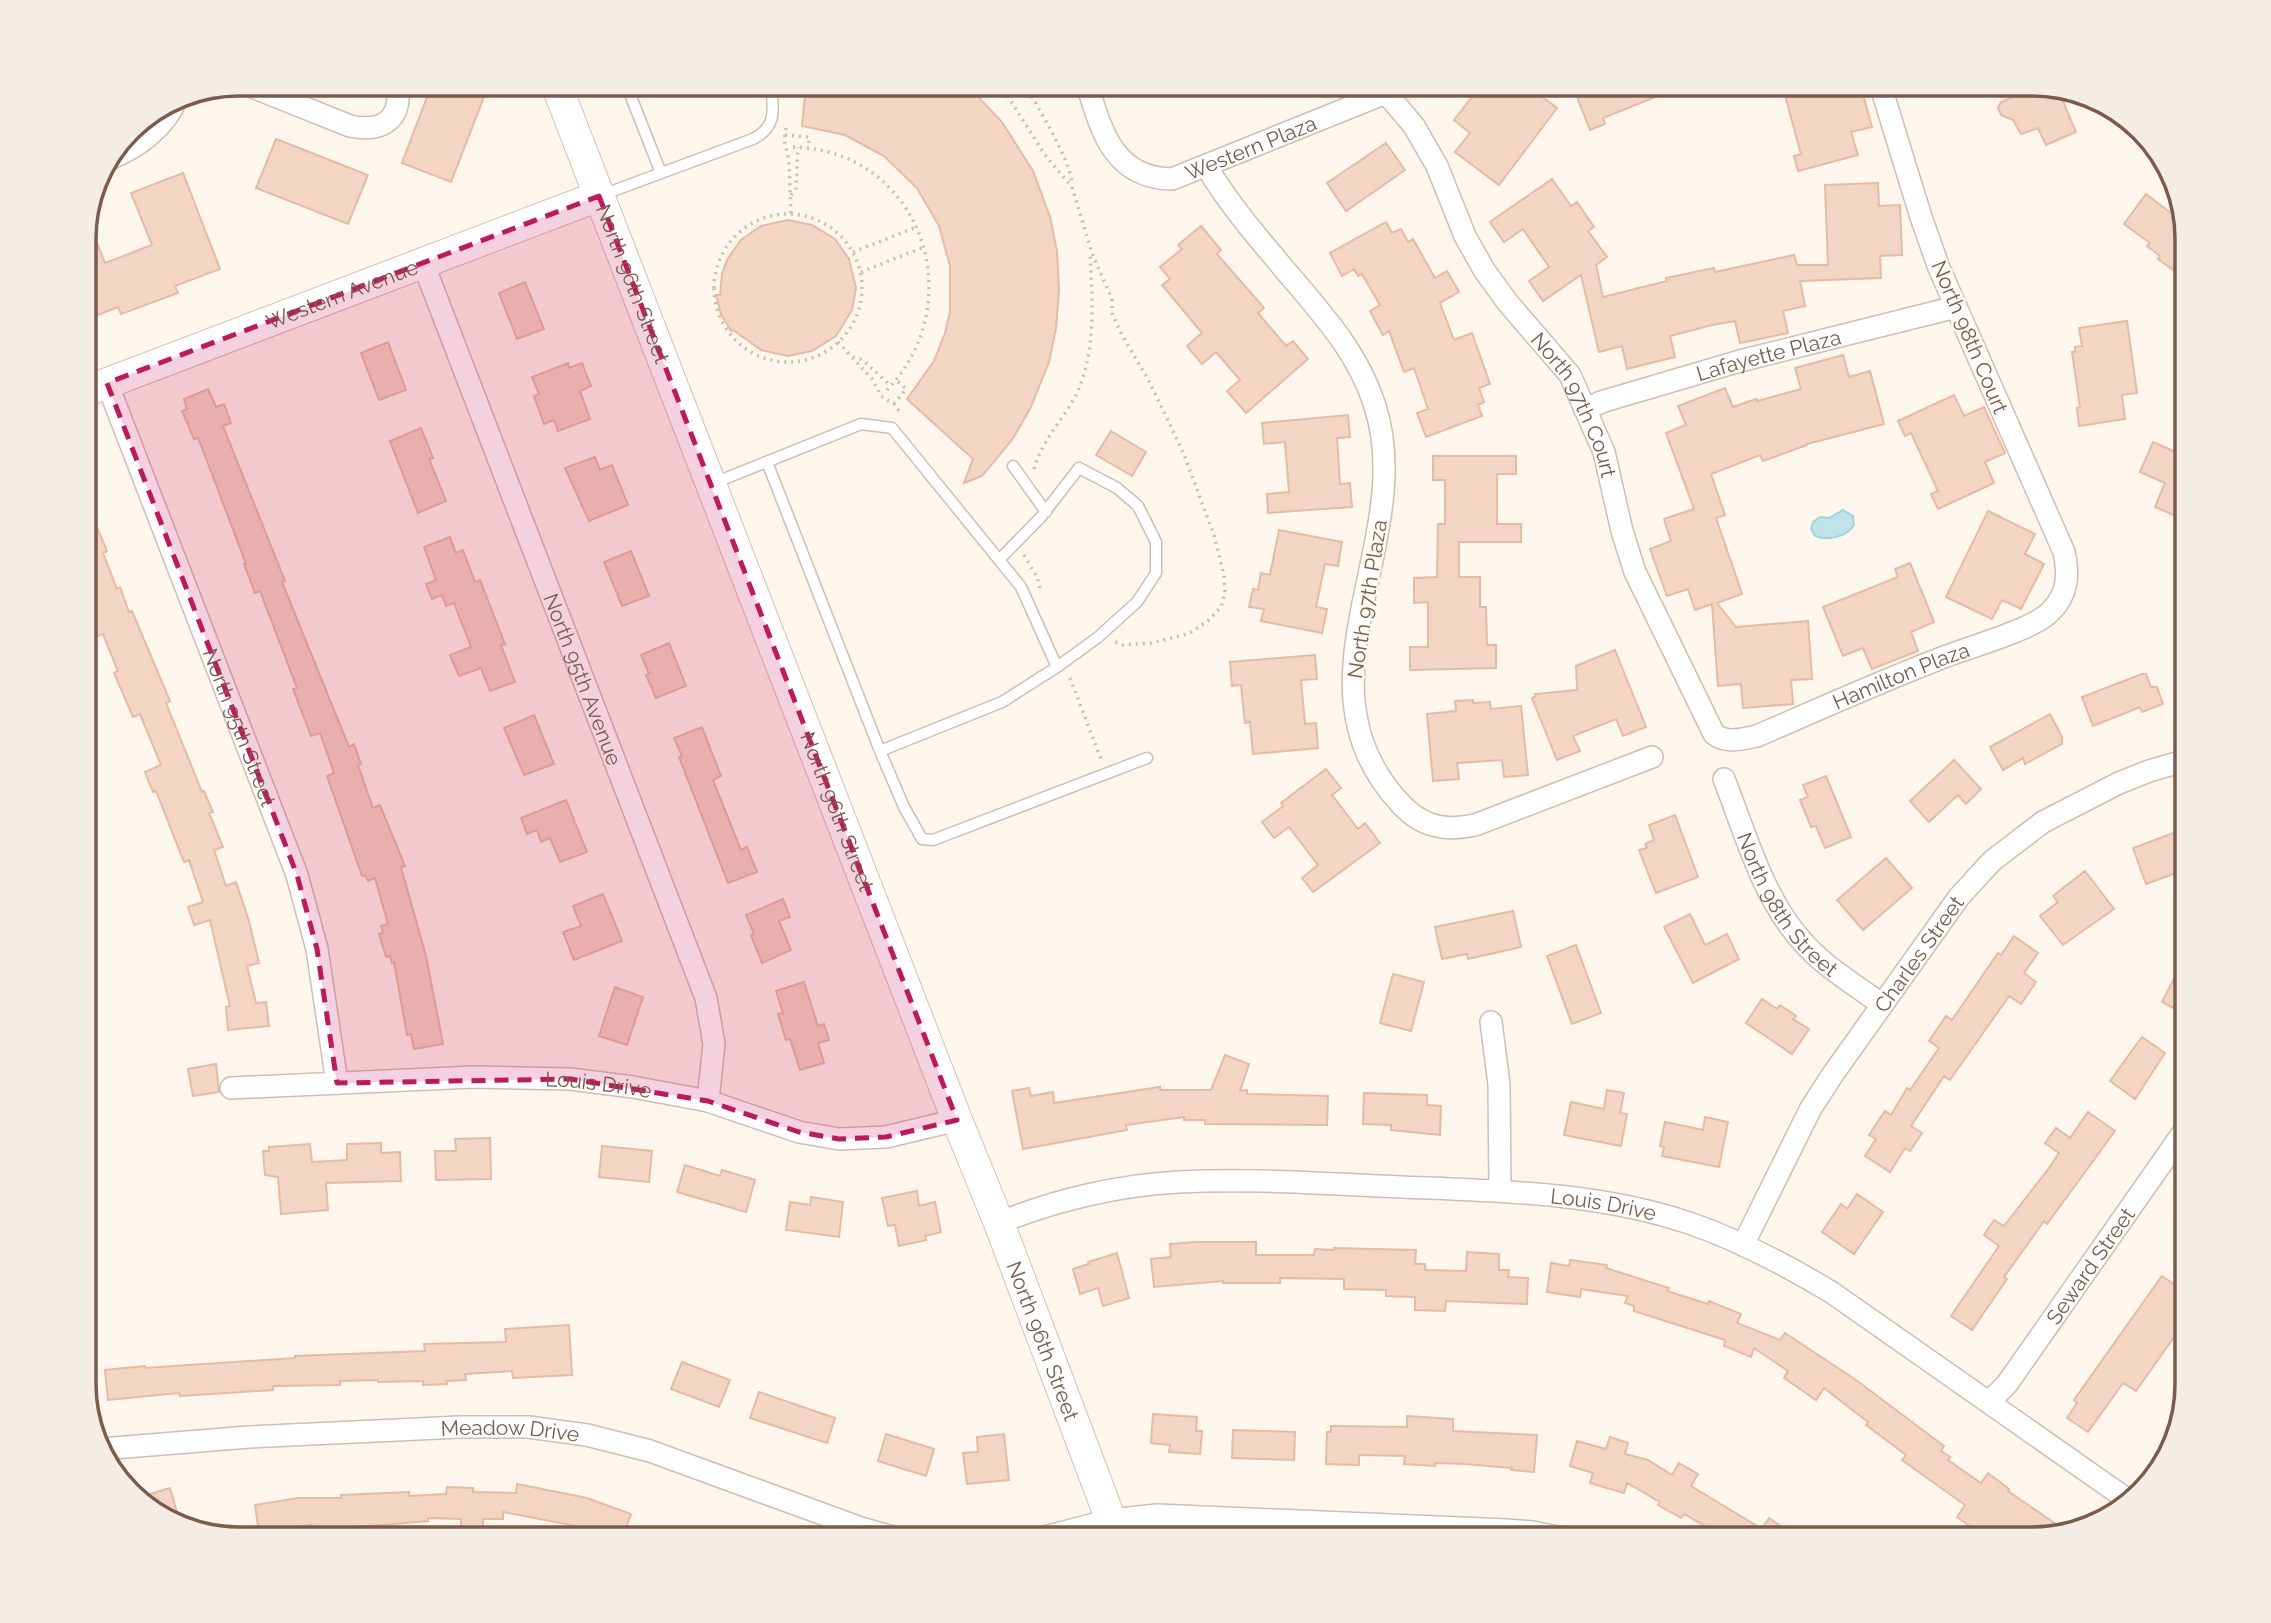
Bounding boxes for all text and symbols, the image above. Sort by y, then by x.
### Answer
street label: Western Plaza [1181,110,1320,185]
street label: North 96th Street [591,200,675,367]
street label: Western Avenue [263,254,421,334]
street label: North 98th Court [1927,257,2013,417]
street label: Lafayette Plaza [1693,324,1843,386]
street label: North 97th Court [1526,327,1622,480]
street label: North 97th Plaza [1342,518,1392,680]
street label: North 95th Avenue [539,590,628,769]
street label: Hamilton Plaza [1829,637,1972,714]
street label: North 95th Street [198,645,282,810]
street label: North 96th Street [795,728,880,894]
street label: North 98th Street [1732,829,1843,981]
street label: Charles Street [1869,891,1969,1017]
street label: Louis Drive [545,1066,654,1103]
street label: Louis Drive [1549,1183,1659,1225]
street label: Seward Street [2040,1202,2139,1329]
street label: North 96th Street [1002,1258,1085,1424]
street label: Meadow Drive [440,1415,581,1446]

